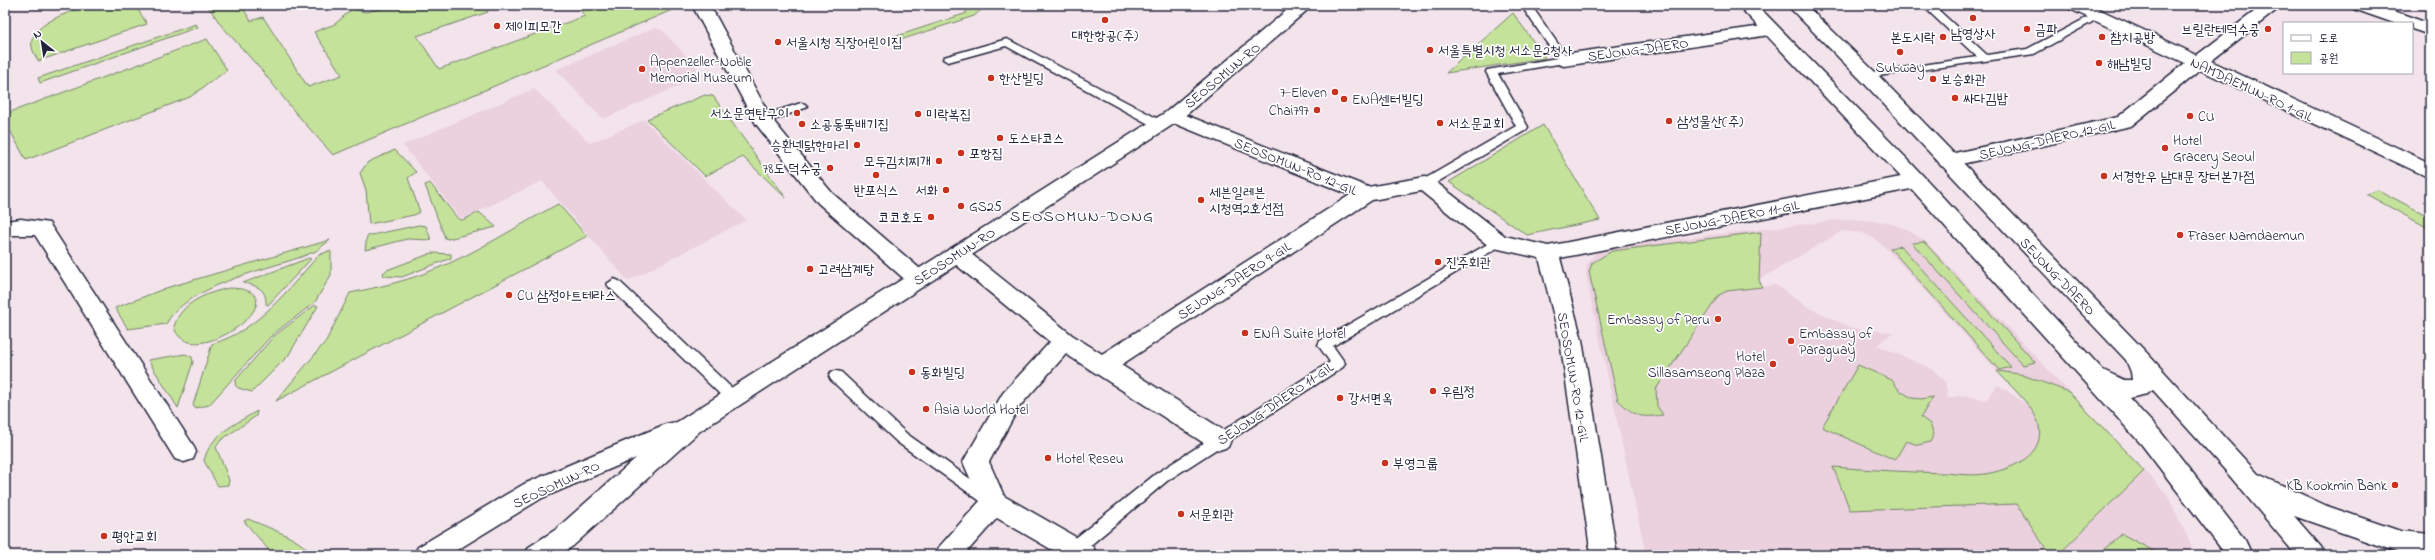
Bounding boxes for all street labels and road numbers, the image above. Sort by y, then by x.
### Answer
street label: SEJONG-DAERO [1587,33,1690,68]
street label: SEOSOMUN-RO [1180,38,1266,114]
street label: NAMDAEMUN-RO 1-GIL [2186,53,2317,128]
street label: SEJONG-DAERO 12-GIL [1977,114,2118,166]
street label: SEOSOMUN-RO 12-GIL [1231,133,1361,202]
street label: SEJONG-DAERO 11-GIL [1663,195,1802,242]
street label: SEOSOMUN-RO [910,223,1000,292]
street label: SEJONG-DAERO [2014,233,2100,321]
street label: SEJONG-DAERO 9-GIL [1174,236,1296,326]
street label: SEOSOMUN-RO 12-GIL [1551,311,1594,445]
street label: SEJONG-DAERO 11-GIL [1213,357,1339,451]
street label: SEOSOMUN-RO [510,456,604,515]

